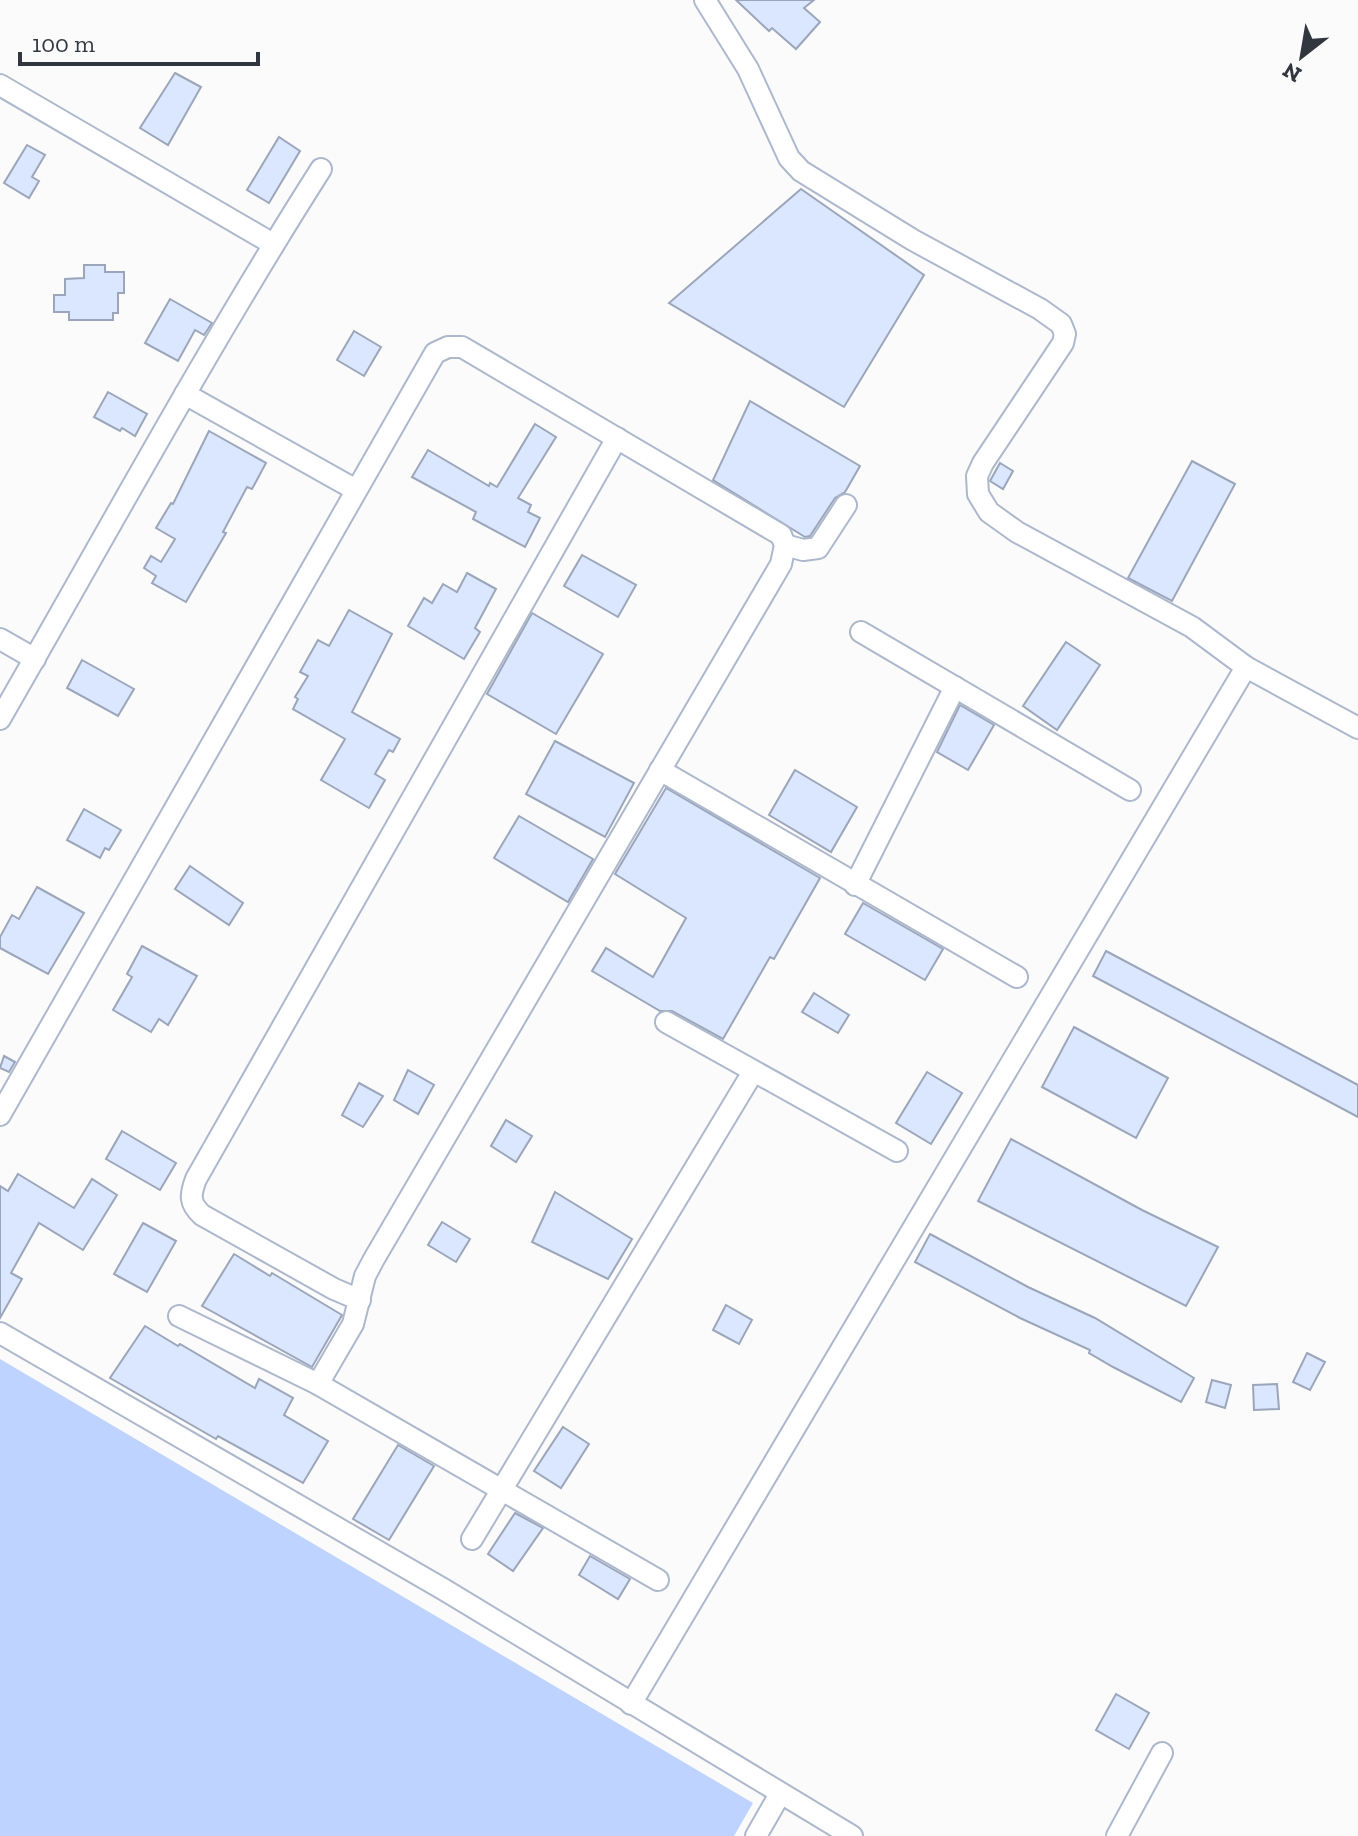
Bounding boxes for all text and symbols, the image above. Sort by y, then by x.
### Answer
scale bar [20,16,258,66]
north arrow [1262,16,1342,96]
text: 100 m [32,29,95,58]
text: N [1278,57,1306,89]

